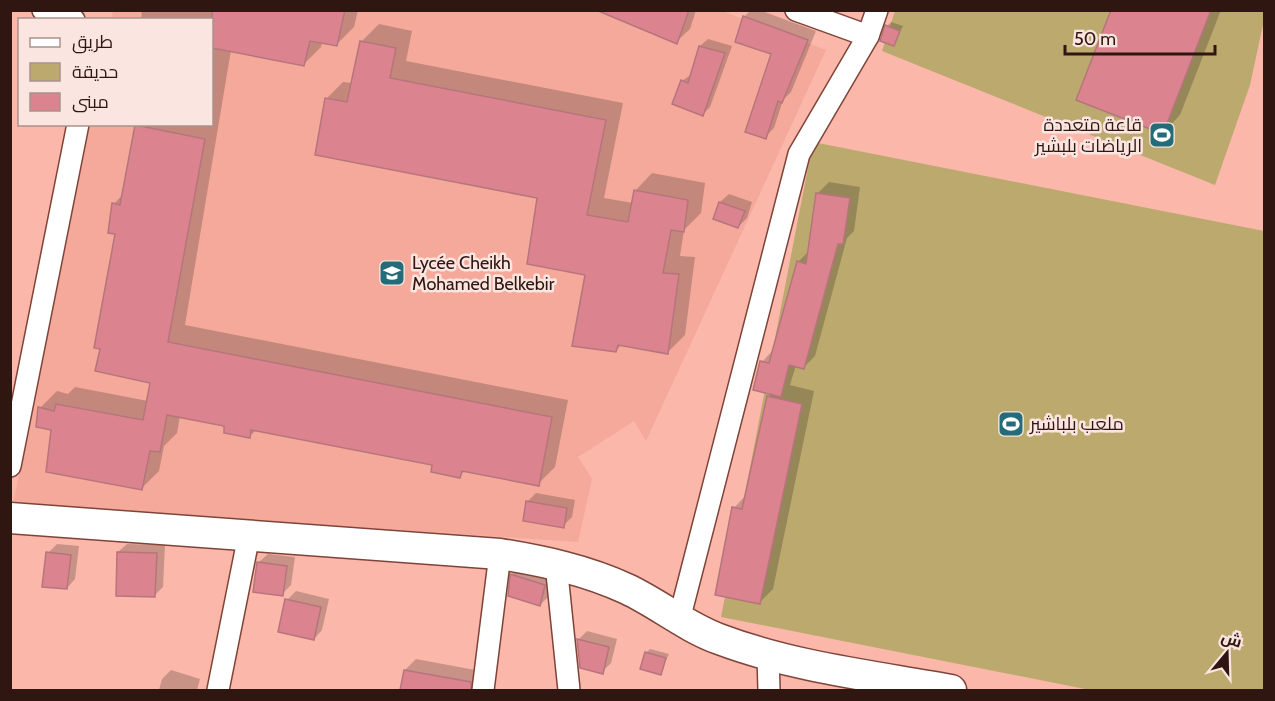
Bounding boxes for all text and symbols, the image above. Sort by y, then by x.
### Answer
legend [18,18,213,126]
scale bar [1065,18,1215,56]
text: 50 m [1074,28,1116,50]
text: طريق [72,31,113,54]
text: حديقة [72,61,118,83]
text: مبنى [72,91,109,113]
place label: قاعة متعددة الرياضات بلبشير [1034,114,1142,157]
sports icon: قاعة متعددة الرياضات بلبشير [1147,120,1177,150]
place label: Lycée Cheikh Mohamed Belkebir [412,252,555,295]
school or university icon: Lycée Cheikh Mohamed Belkebir [377,258,407,288]
sports icon: ملعب بلباشير [996,409,1026,439]
place label: ملعب بلباشير [1029,413,1124,435]
north arrow [1197,623,1257,683]
text: ش [1219,627,1245,652]

